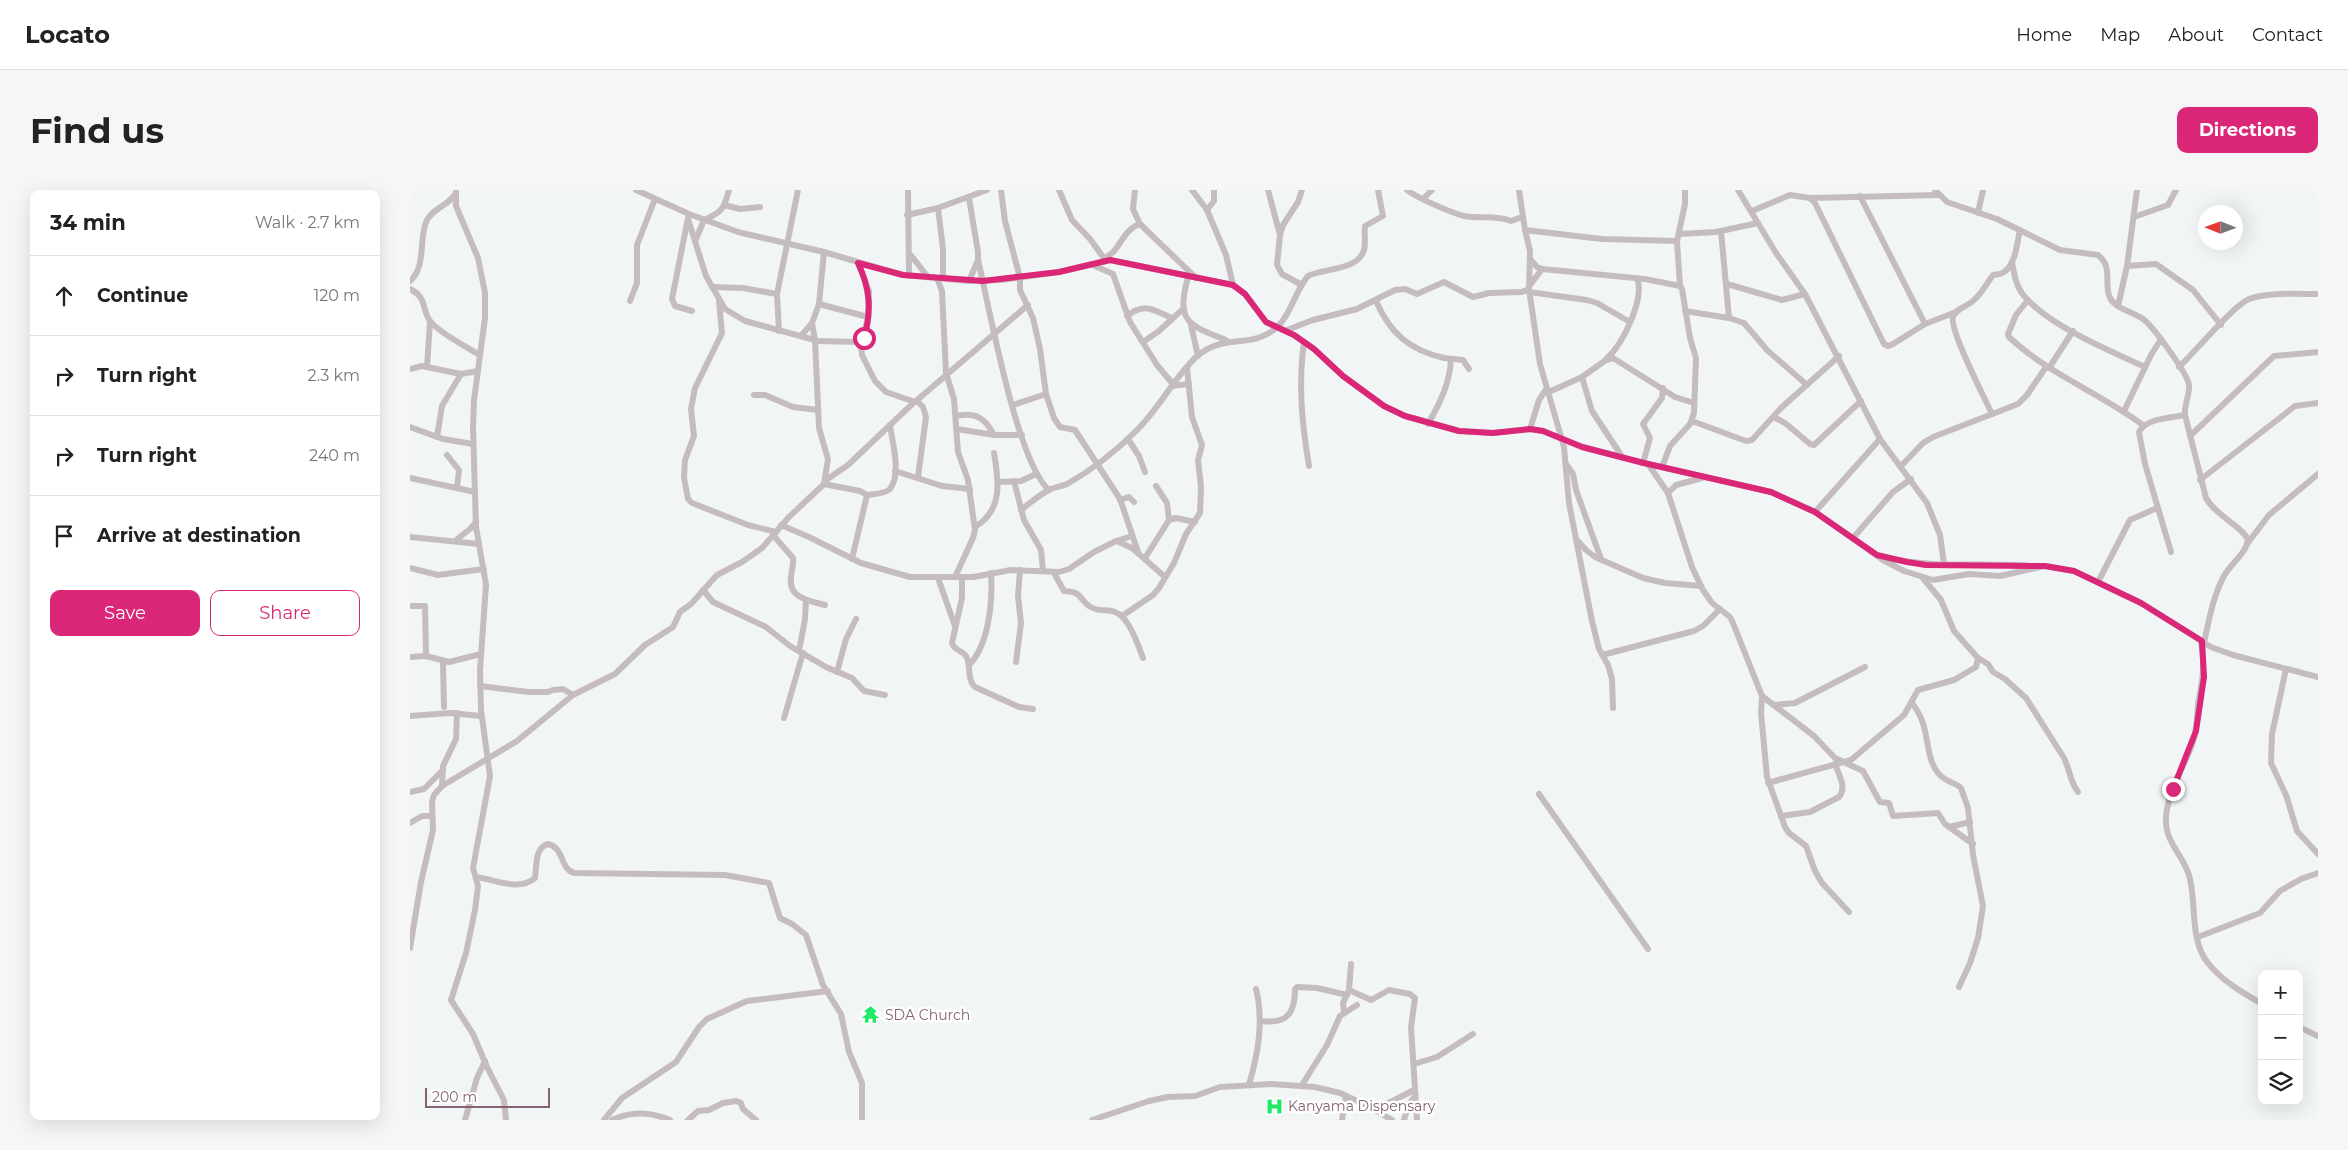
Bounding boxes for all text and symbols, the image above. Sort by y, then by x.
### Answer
text: Locato [25,20,110,49]
text: Home [2016,24,2072,46]
text: Map [2100,24,2140,46]
text: About [2168,24,2224,46]
text: Contact [2252,24,2323,46]
button: Directions [2177,107,2318,153]
text: Find us [30,109,164,152]
north arrow [2198,205,2243,250]
text: 34 min [50,210,126,235]
text: Walk · 2.7 km [255,213,360,232]
icon: ahead [50,282,78,310]
text: Continue [97,284,188,307]
text: 120 m [313,286,360,305]
route start [853,327,876,350]
icon: right [50,362,78,390]
text: Turn right [97,364,197,387]
text: 2.3 km [308,366,360,385]
icon: right [50,442,78,470]
text: Turn right [97,444,197,467]
text: 240 m [309,446,360,465]
icon: arrive [50,522,78,550]
text: Arrive at destination [97,524,301,547]
button: Save [50,590,200,636]
button: Share [210,590,360,636]
route end [2162,778,2185,801]
map controls [2258,970,2303,1105]
button: + [2258,970,2303,1015]
temple icon: SDA Church [861,1005,881,1025]
place label: SDA Church [885,1006,970,1024]
button: − [2258,1015,2303,1060]
button: layers [2258,1060,2303,1105]
scale bar [425,1085,550,1108]
text: 200 m [432,1088,477,1106]
hospital icon: Kanyama Dispensary [1264,1096,1284,1116]
place label: Kanyama Dispensary [1288,1097,1436,1115]

